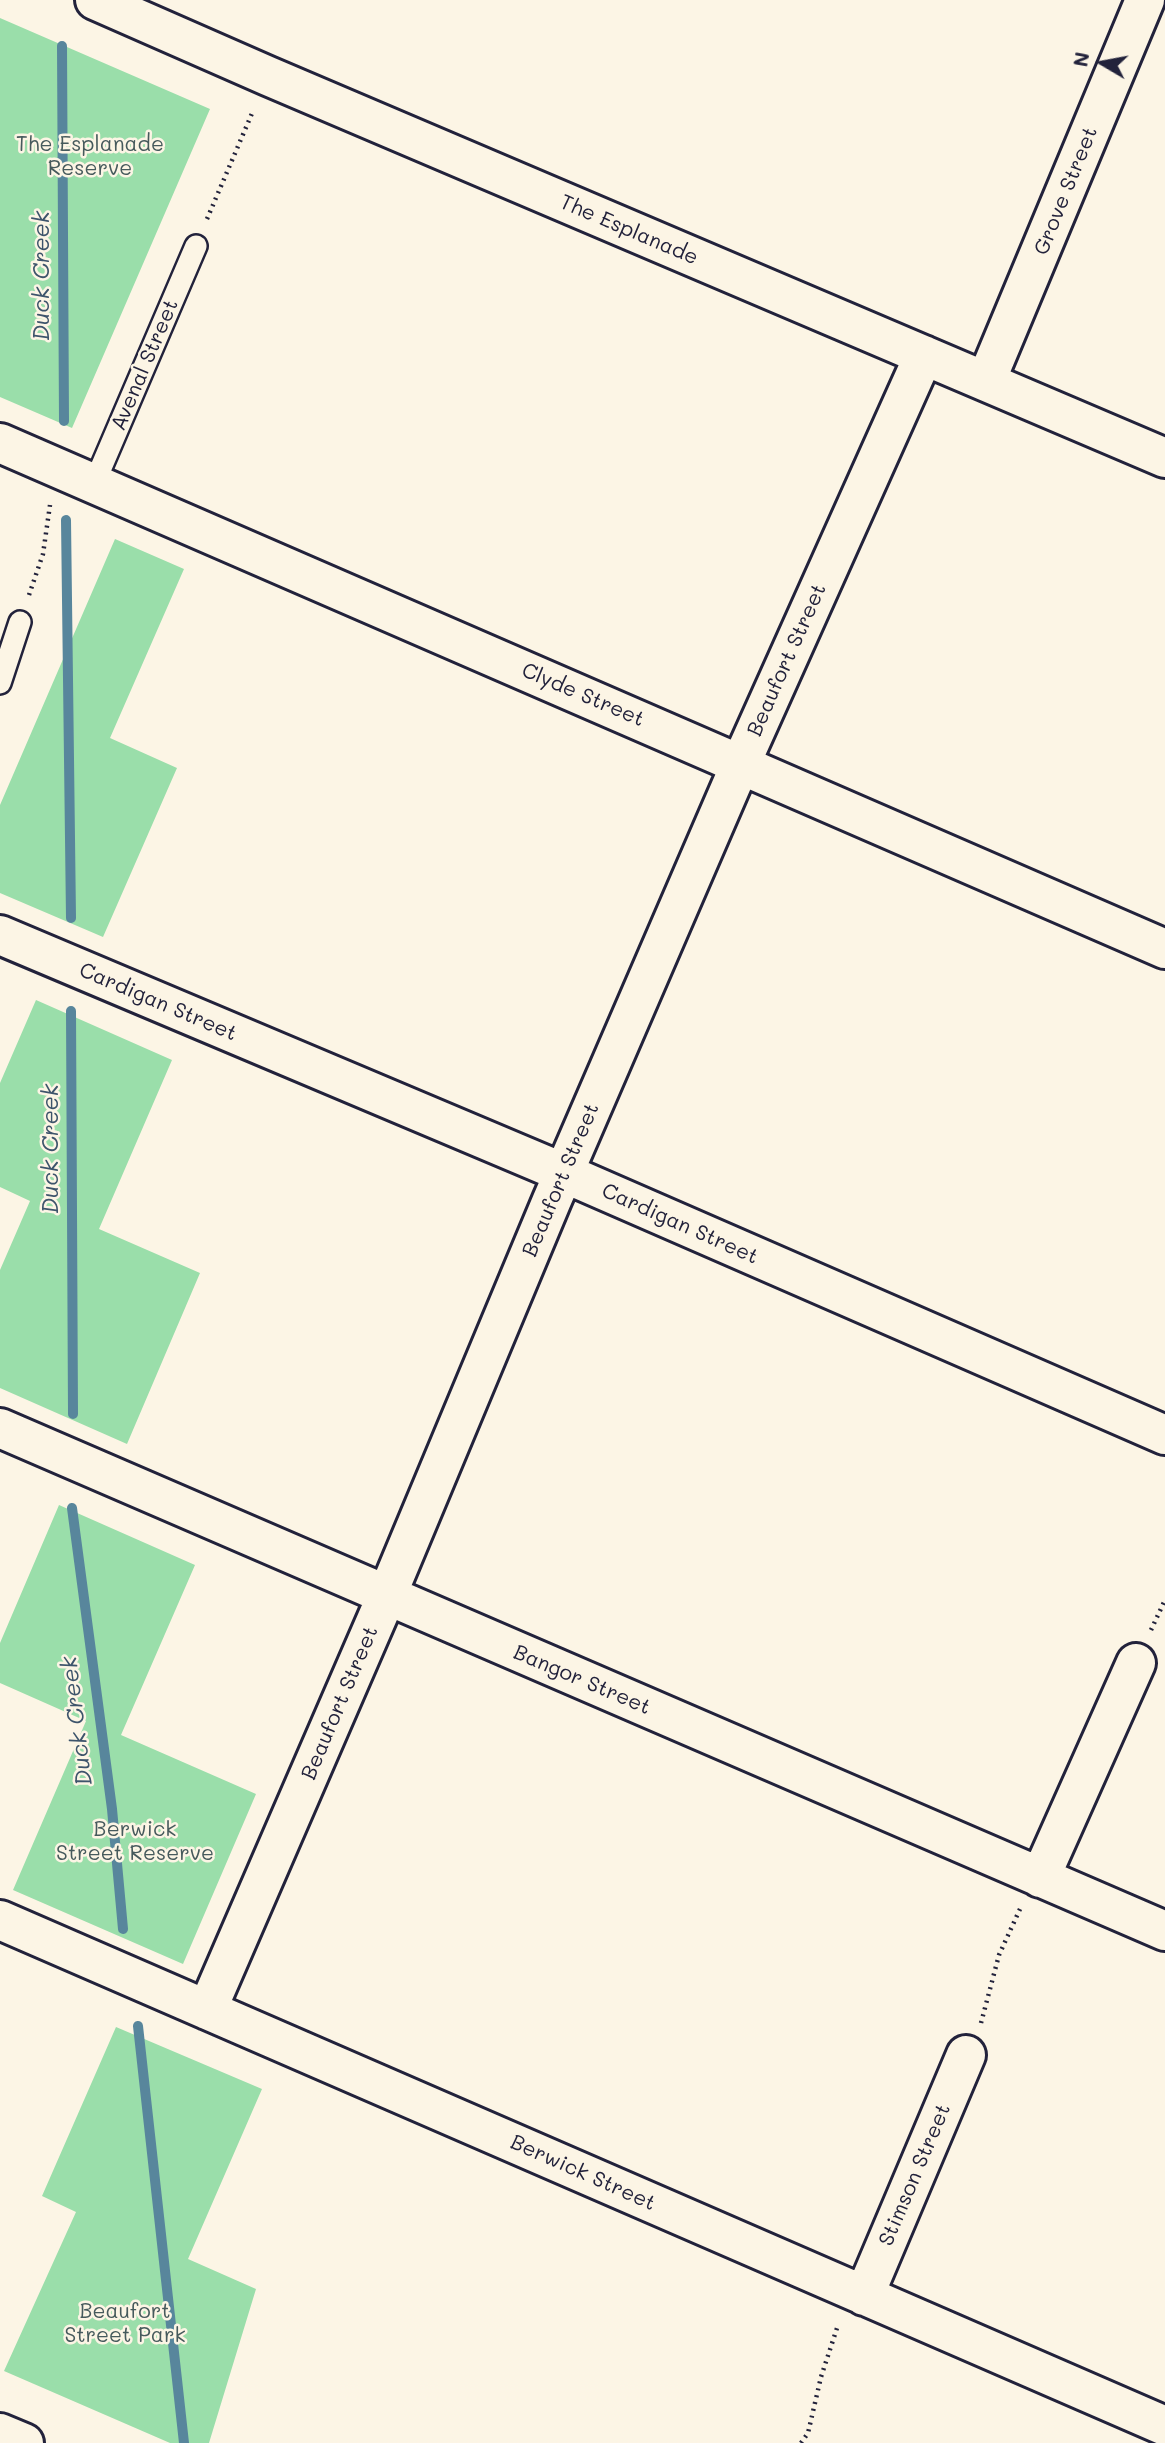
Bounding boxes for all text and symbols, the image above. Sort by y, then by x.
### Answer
north arrow [1067,28,1137,98]
text: N [1067,50,1094,69]
street label: Grove Street [1029,123,1103,259]
park label: The Esplanade Reserve [16,132,164,182]
street label: The Esplanade [556,190,702,270]
water label: Duck Creek [28,211,56,341]
street label: Avenal Street [106,296,184,434]
street label: Beaufort Street [742,580,832,740]
street label: Clyde Street [518,658,648,732]
street label: Cardigan Street [75,957,241,1047]
water label: Duck Creek [37,1084,65,1214]
street label: Beaufort Street [517,1099,605,1261]
street label: Cardigan Street [598,1178,762,1270]
street label: Beaufort Street [296,1622,384,1784]
street label: Bangor Street [510,1640,654,1720]
water label: Duck Creek [55,1655,99,1787]
park label: Berwick Street Reserve [56,1817,214,1867]
street label: Stimson Street [874,2100,956,2250]
street label: Berwick Street [506,2130,660,2216]
park label: Beaufort Street Park [64,2299,186,2349]

